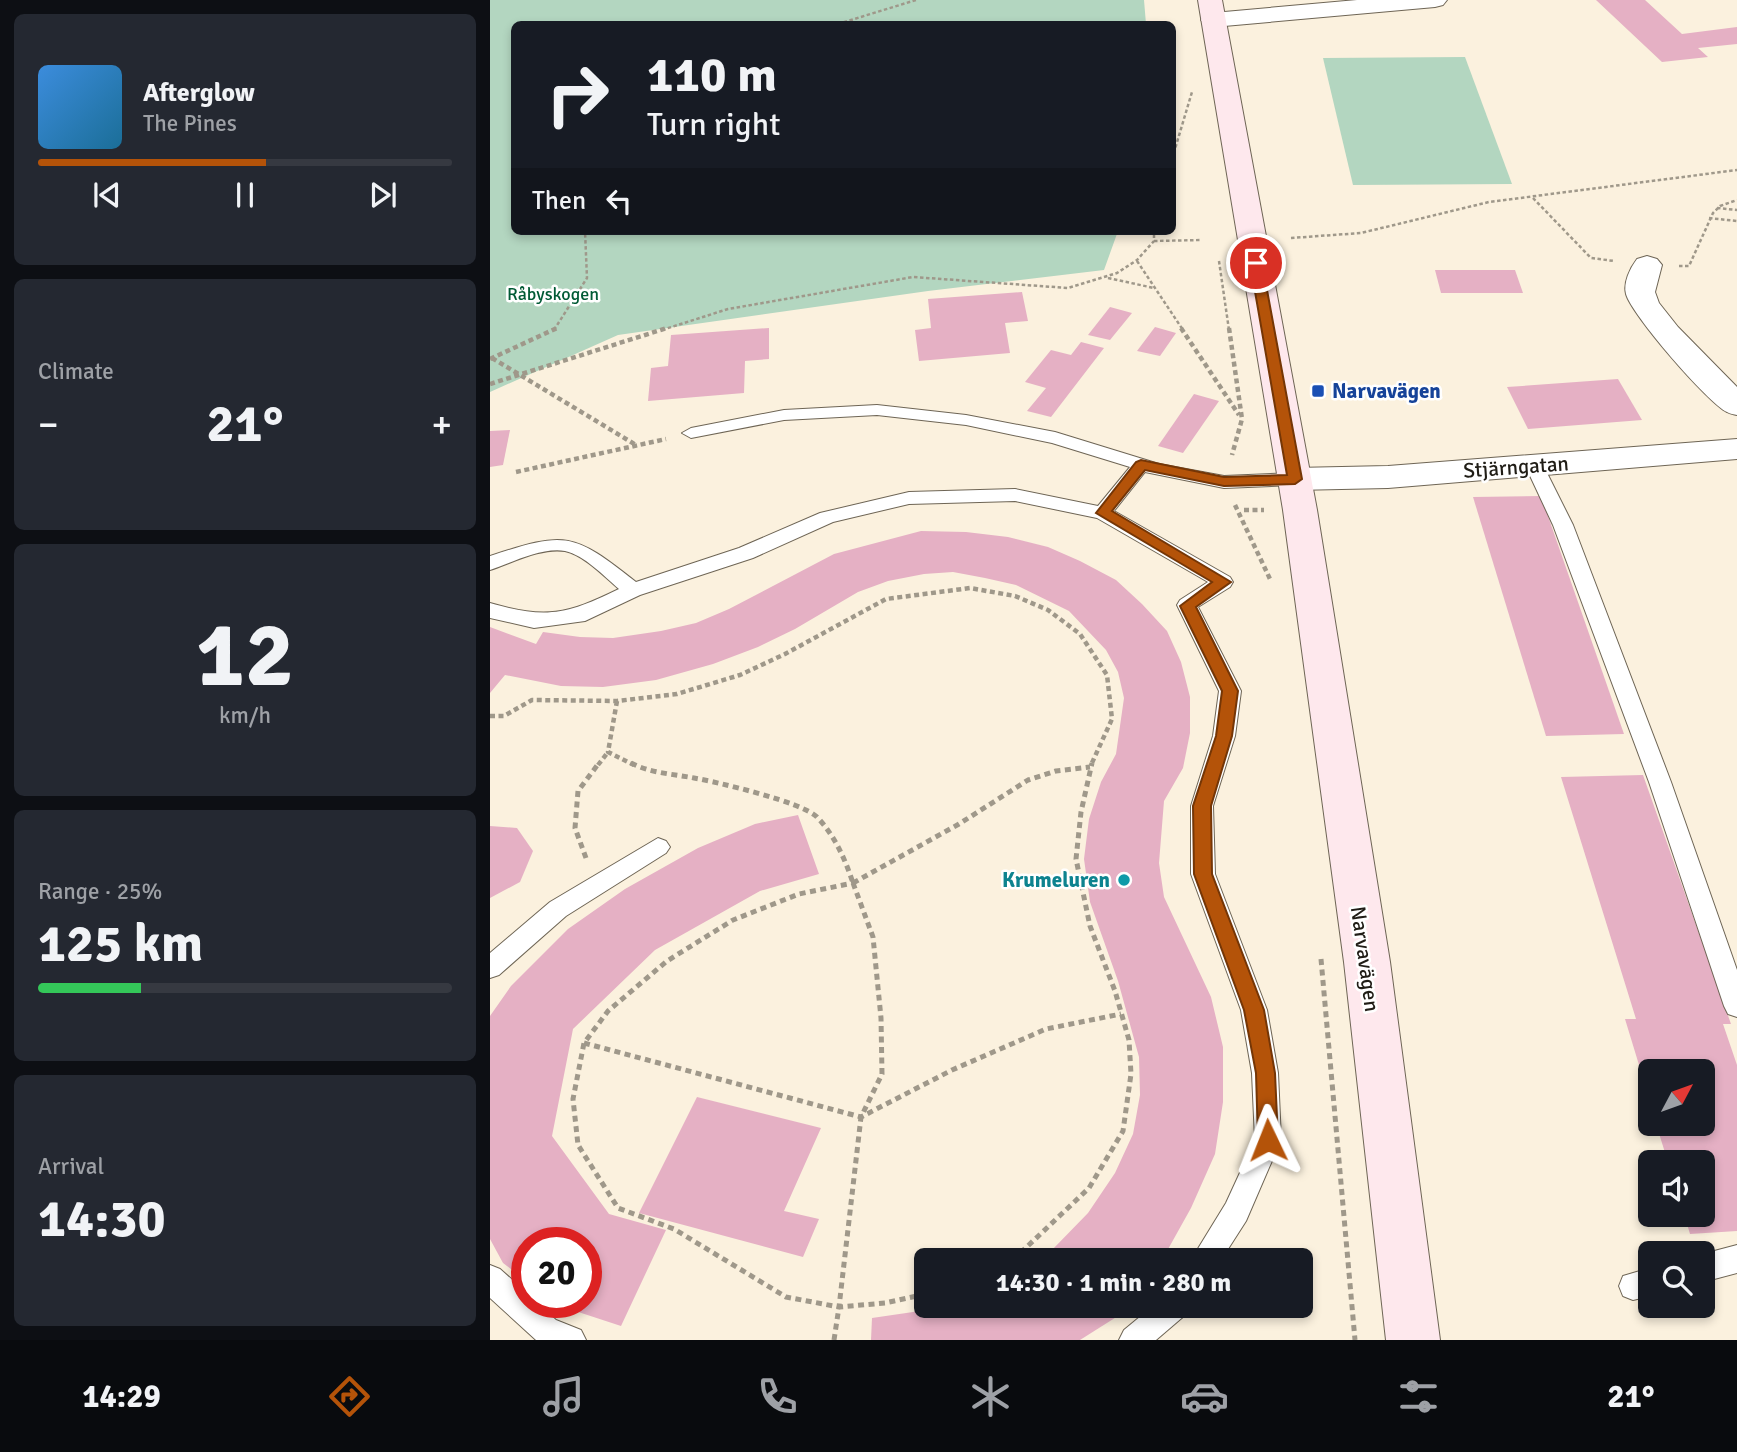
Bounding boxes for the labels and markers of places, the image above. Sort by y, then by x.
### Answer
pin [1226,233,1286,293]
place label: Narvavägen [1332,378,1441,404]
marker: Narvavägen [1310,383,1326,399]
place label: Krumeluren [1002,867,1110,893]
marker: Krumeluren [1116,872,1132,888]

